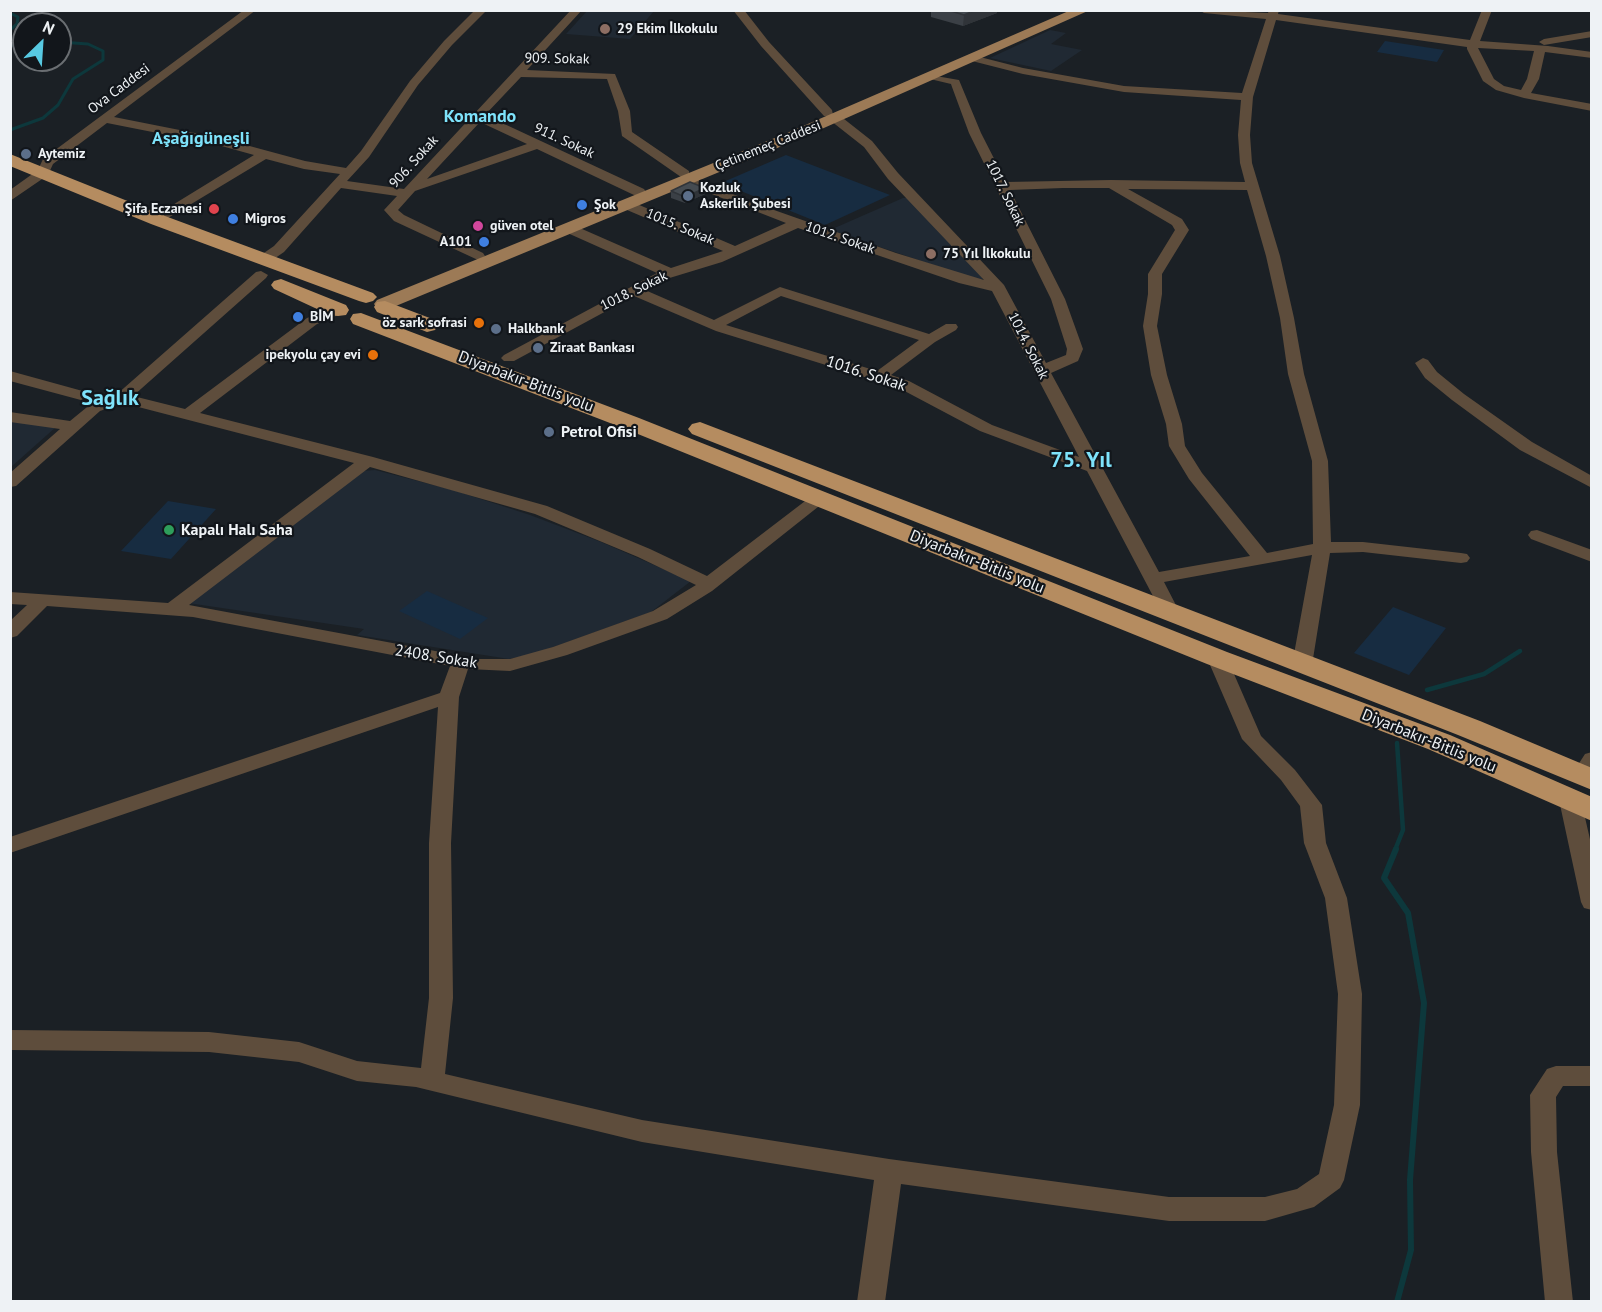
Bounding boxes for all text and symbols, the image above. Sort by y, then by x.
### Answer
north arrow [12,12,72,72]
text: N [40,16,58,39]
place label: 29 Ekim İlkokulu [617,21,718,37]
marker: 29 Ekim İlkokulu [598,22,612,36]
street label: 909. Sokak [524,50,590,68]
street label: Ova Caddesi [85,60,153,118]
district label: Komando [444,106,516,128]
street label: Çetinemeç Caddesi [713,117,823,175]
street label: 911. Sokak [531,120,597,162]
district label: Aşağıgüneşli [152,128,250,150]
street label: 906. Sokak [386,132,442,192]
place label: Aytemiz [38,146,86,162]
marker: Aytemiz [19,147,33,161]
street label: 1017. Sokak [982,157,1028,229]
place label: Kozluk Askerlik Şubesi [700,180,791,212]
marker: Kozluk Askerlik Şubesi [681,189,695,203]
place label: Şok [594,197,616,213]
marker: Şok [575,198,589,212]
place label: Şifa Eczanesi [125,201,202,217]
marker: Şifa Eczanesi [207,202,221,216]
street label: 1015. Sokak [643,205,717,249]
place label: Migros [245,211,286,227]
marker: Migros [226,212,240,226]
place label: güven otel [490,218,553,234]
street label: 1012. Sokak [803,218,877,258]
marker: güven otel [471,219,485,233]
place label: A101 [440,234,472,250]
marker: A101 [477,235,491,249]
place label: 75 Yıl İlkokulu [943,246,1031,262]
marker: 75 Yıl İlkokulu [924,247,938,261]
street label: 1018. Sokak [598,268,670,314]
place label: BİM [310,309,333,325]
marker: BİM [291,310,305,324]
street label: 1014. Sokak [1004,310,1052,382]
place label: öz sark sofrasi [382,315,467,331]
marker: öz sark sofrasi [472,316,486,330]
place label: Halkbank [508,321,564,337]
marker: Halkbank [489,322,503,336]
place label: Ziraat Bankası [550,340,635,356]
marker: Ziraat Bankası [531,341,545,355]
place label: ipekyolu çay evi [266,347,361,363]
street label: Diyarbakır-Bitlis yolu [456,347,596,417]
marker: ipekyolu çay evi [366,348,380,362]
street label: 1016. Sokak [824,352,908,396]
district label: Sağlık [81,386,139,412]
place label: Petrol Ofisi [561,422,637,442]
marker: Petrol Ofisi [542,425,556,439]
district label: 75. Yıl [1050,448,1112,474]
place label: Kapalı Halı Saha [181,520,293,540]
marker: Kapalı Halı Saha [162,523,176,537]
street label: Diyarbakır-Bitlis yolu [907,526,1047,598]
street label: 2408. Sokak [394,641,478,673]
street label: Diyarbakır-Bitlis yolu [1359,705,1499,777]

